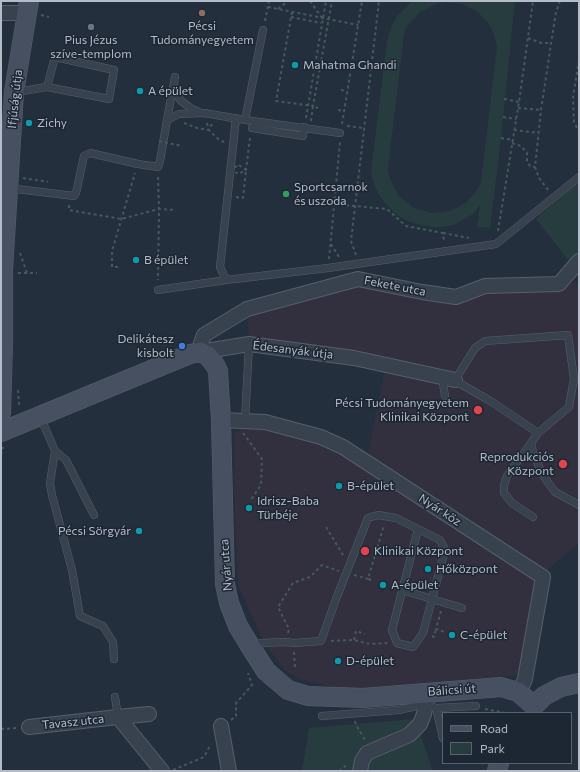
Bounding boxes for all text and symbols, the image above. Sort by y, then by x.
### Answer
marker: Pécsi Tudományegyetem [197,8,207,18]
place label: Pécsi Tudományegyetem [150,19,254,47]
marker: Pius Jézus szíve-templom [86,22,96,32]
place label: Pius Jézus szíve-templom [50,33,132,61]
place label: Mahatma Ghandi [303,58,397,72]
marker: Mahatma Ghandi [290,60,300,70]
street label: Ifjúság útja [5,69,25,129]
place label: A épület [148,84,193,98]
marker: A épület [135,86,145,96]
place label: Zichy [37,116,67,130]
marker: Zichy [24,118,34,128]
place label: Sportcsarnok és uszoda [294,180,368,208]
marker: Sportcsarnok és uszoda [281,189,291,199]
place label: B épület [144,253,188,267]
marker: B épület [131,255,141,265]
street label: Fekete utca [363,273,427,299]
place label: Delikátesz kisbolt [117,332,174,360]
street label: Édesanyák útja [252,338,334,362]
marker: Delikátesz kisbolt [177,341,187,351]
place label: Pécsi Tudományegyetem Klinikai Központ [335,396,469,424]
marker: Pécsi Tudományegyetem Klinikai Központ [472,404,484,416]
place label: Reprodukciós Központ [480,450,554,478]
marker: Reprodukciós Központ [557,458,569,470]
place label: B-épület [347,479,394,493]
marker: B-épület [334,481,344,491]
street label: Nyár köz [416,491,464,529]
place label: Idrisz-Baba Türbéje [257,494,319,522]
marker: Idrisz-Baba Türbéje [244,503,254,513]
place label: Pécsi Sörgyár [58,524,131,538]
marker: Pécsi Sörgyár [134,526,144,536]
street label: Nyár utca [217,538,235,592]
place label: Klinikai Központ [374,544,463,558]
marker: Klinikai Központ [359,545,371,557]
place label: Hőközpont [436,562,498,576]
marker: Hőközpont [423,564,433,574]
place label: A-épület [391,578,438,592]
marker: A-épület [378,580,388,590]
place label: C-épület [460,628,507,642]
marker: C-épület [447,630,457,640]
place label: D-épület [346,654,394,668]
marker: D-épület [333,656,343,666]
street label: Bálicsi út [427,681,477,699]
street label: Tavasz utca [41,712,105,732]
legend [442,712,572,764]
text: Road [480,721,508,735]
text: Park [480,741,505,755]

